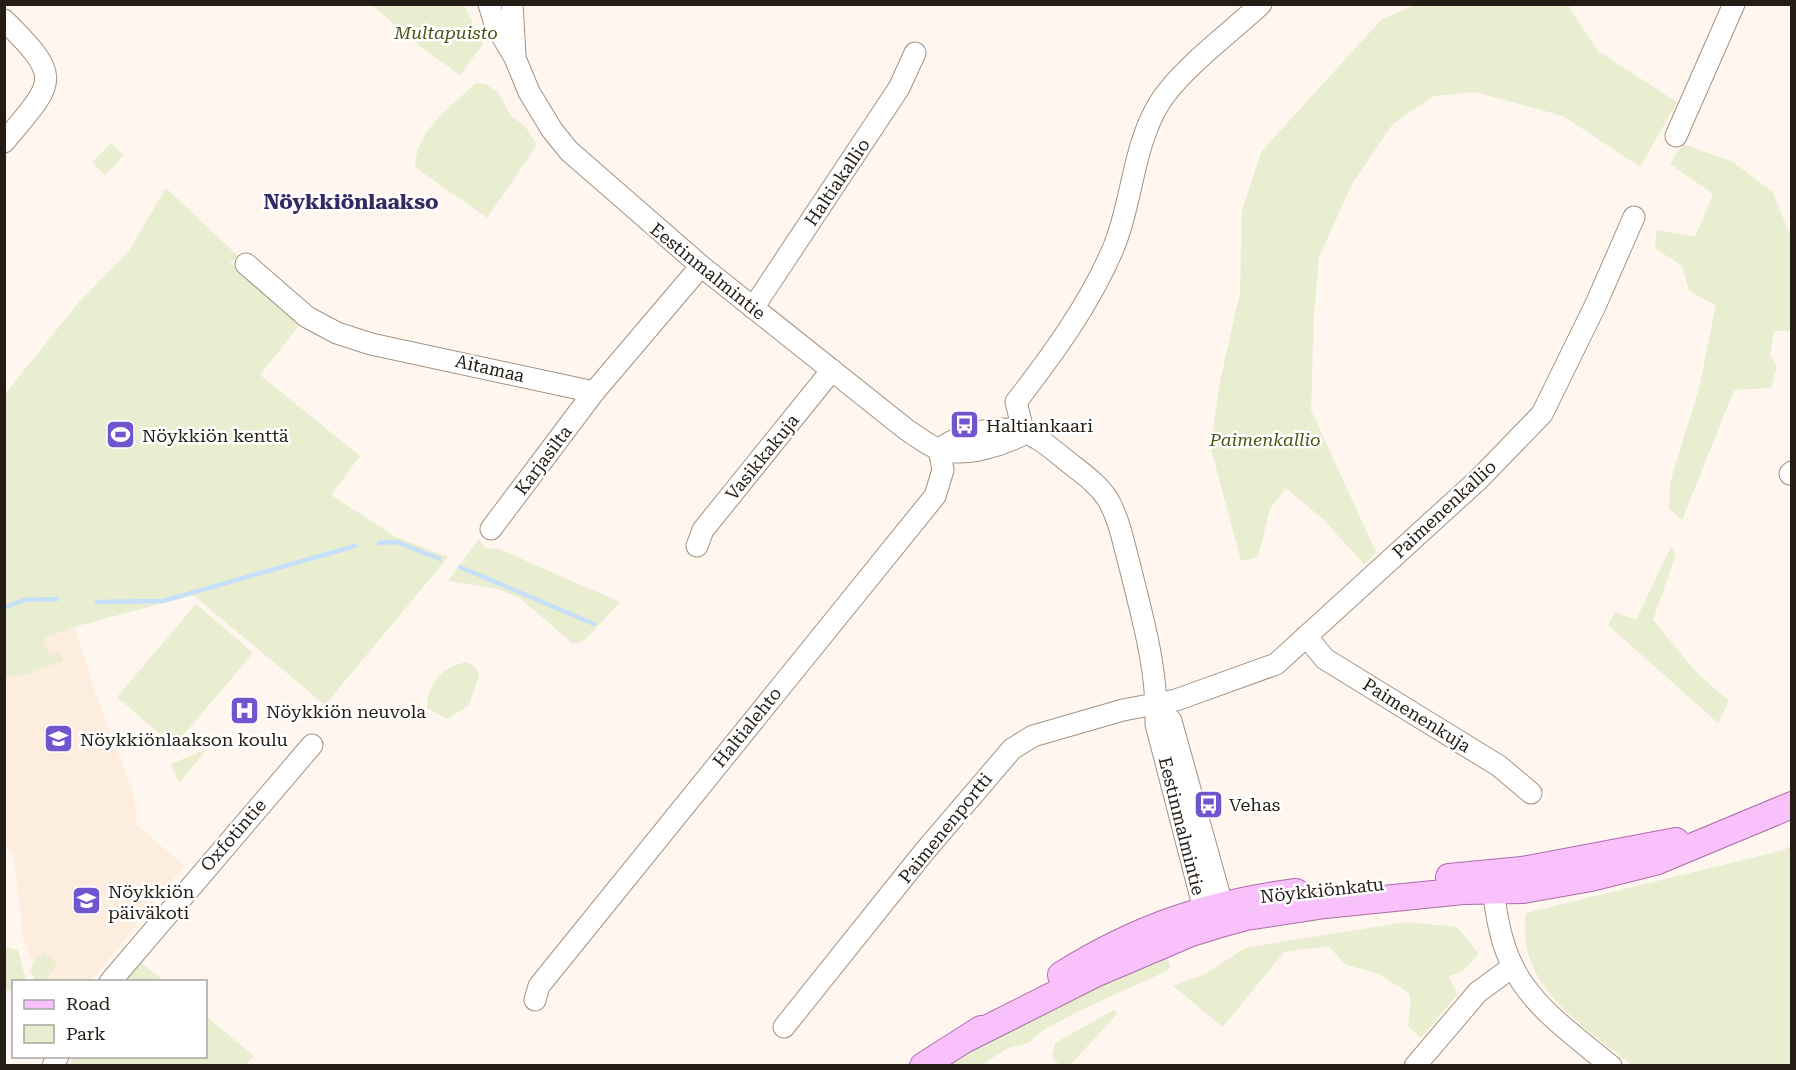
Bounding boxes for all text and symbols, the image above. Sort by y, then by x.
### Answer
park label: Multapuisto [393,22,498,43]
street label: Haltiakallio [800,134,874,230]
district label: Nöykkiönlaakso [263,190,439,214]
street label: Eestinmalmintie [646,218,770,324]
street label: Aitamaa [453,350,527,386]
bus stop icon: Haltiankaari [949,409,981,441]
street label: Vasikkakuja [721,410,803,504]
place label: Haltiankaari [986,415,1093,436]
sports icon: Nöykkiön kenttä [105,419,137,451]
street label: Karjasilta [510,421,576,499]
place label: Nöykkiön kenttä [142,425,289,446]
park label: Paimenkallio [1208,429,1321,450]
street label: Paimenenkallio [1388,456,1500,562]
street label: Paimenenkuja [1359,673,1475,757]
street label: Haltialehto [708,683,786,771]
hospital icon: Nöykkiön neuvola [229,695,261,727]
place label: Nöykkiön neuvola [266,701,426,722]
school or university icon: Nöykkiönlaakson koulu [43,723,75,755]
place label: Nöykkiönlaakson koulu [80,729,288,750]
street label: Eestinmalmintie [1155,755,1209,898]
street label: Paimenenportti [894,768,996,887]
bus stop icon: Vehas [1192,788,1224,820]
street label: Oxfotintie [196,794,270,875]
place label: Vehas [1229,794,1280,815]
street label: Nöykkiönkatu [1259,873,1385,907]
place label: Nöykkiön päiväkoti [108,881,195,923]
school or university icon: Nöykkiön päiväkoti [71,885,103,917]
legend [12,980,207,1058]
text: Road [66,993,111,1014]
text: Park [66,1023,106,1044]

